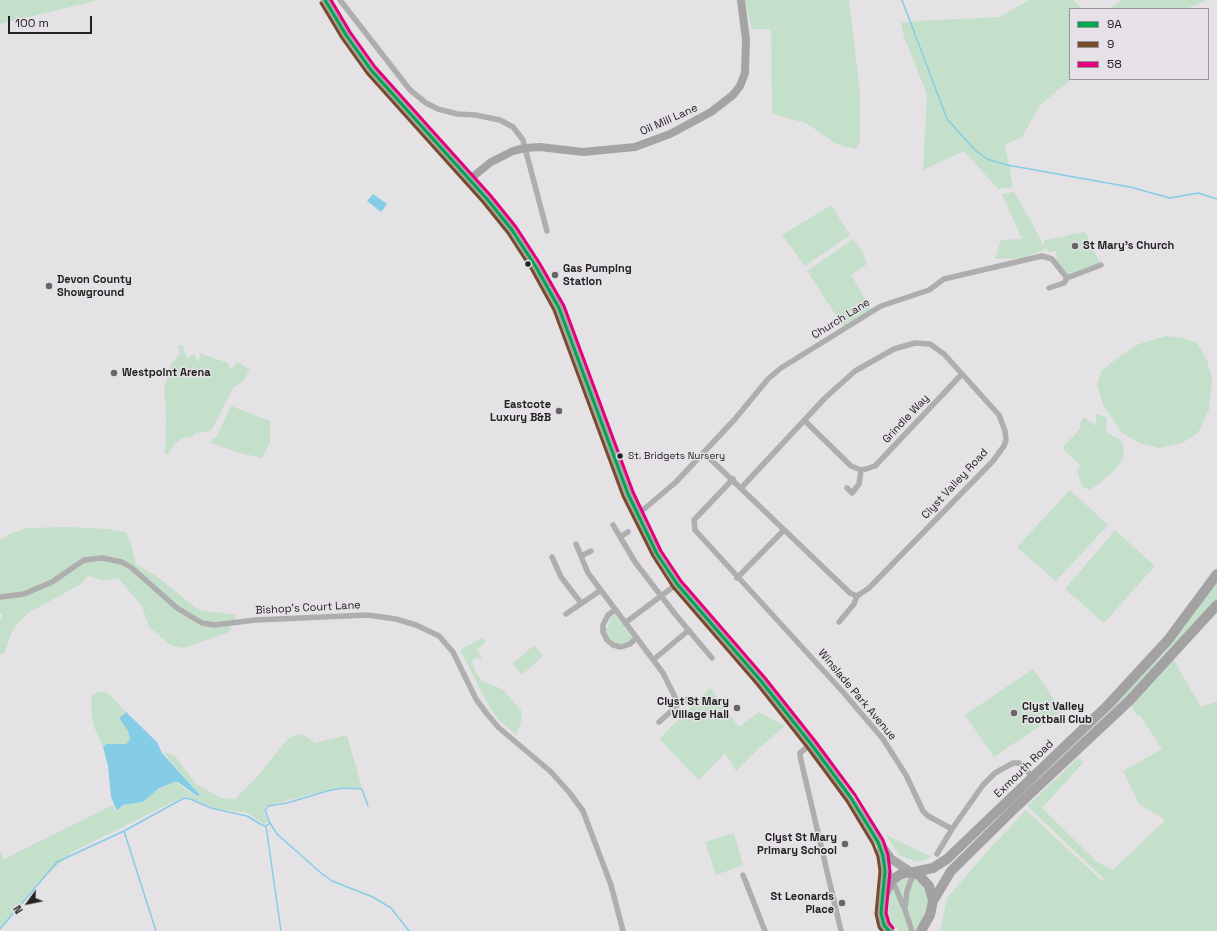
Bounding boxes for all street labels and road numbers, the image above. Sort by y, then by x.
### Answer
street label: Oil Mill Lane [638,101,700,139]
street label: Church Lane [809,296,873,342]
street label: Grindle Way [880,392,932,446]
street label: Clyst Valley Road [919,446,991,522]
street label: Bishop's Court Lane [255,599,361,617]
street label: Winslade Park Avenue [815,647,899,743]
street label: Exmouth Road [992,737,1056,801]

